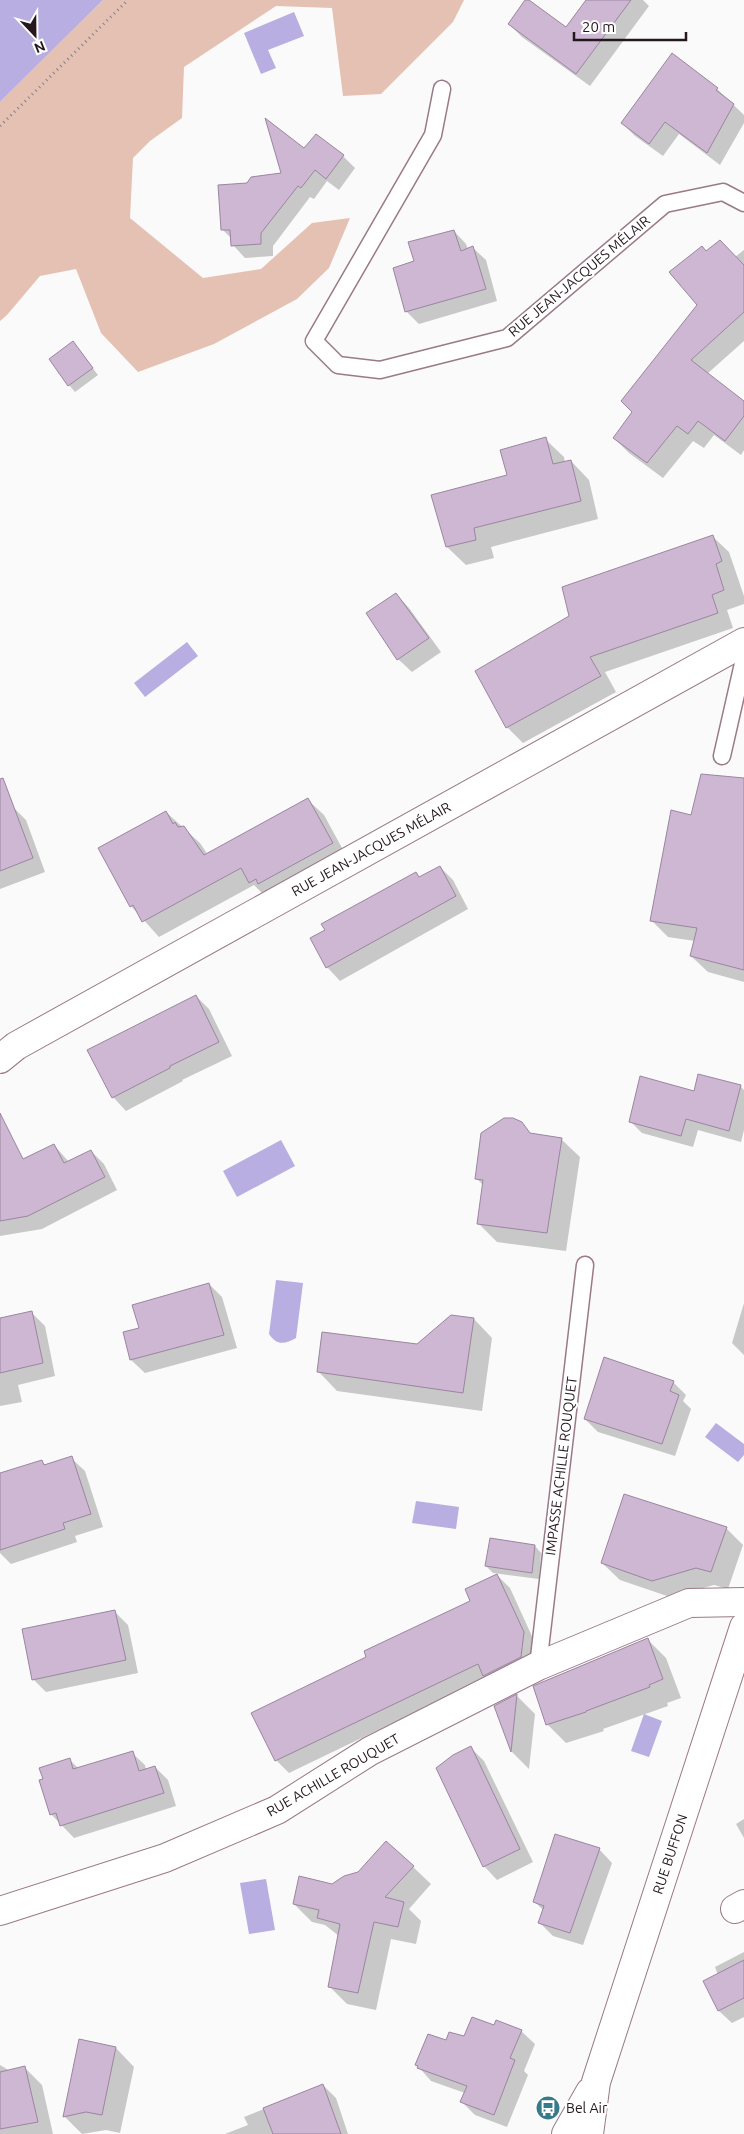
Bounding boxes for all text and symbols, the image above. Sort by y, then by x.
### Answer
north arrow [10,10,60,60]
scale bar [574,10,686,42]
text: 20 m [582,18,615,35]
text: N [32,38,48,56]
street label: RUE JEAN-JACQUES MÉLAIR [505,211,653,340]
street label: RUE JEAN-JACQUES MÉLAIR [288,798,453,899]
street label: IMPASSE ACHILLE ROUQUET [542,1375,580,1556]
street label: RUE ACHILLE ROUQUET [264,1730,402,1820]
street label: RUE BUFFON [650,1812,690,1896]
bus stop icon: Bel Air [535,2095,561,2121]
place label: Bel Air [566,2100,608,2116]

